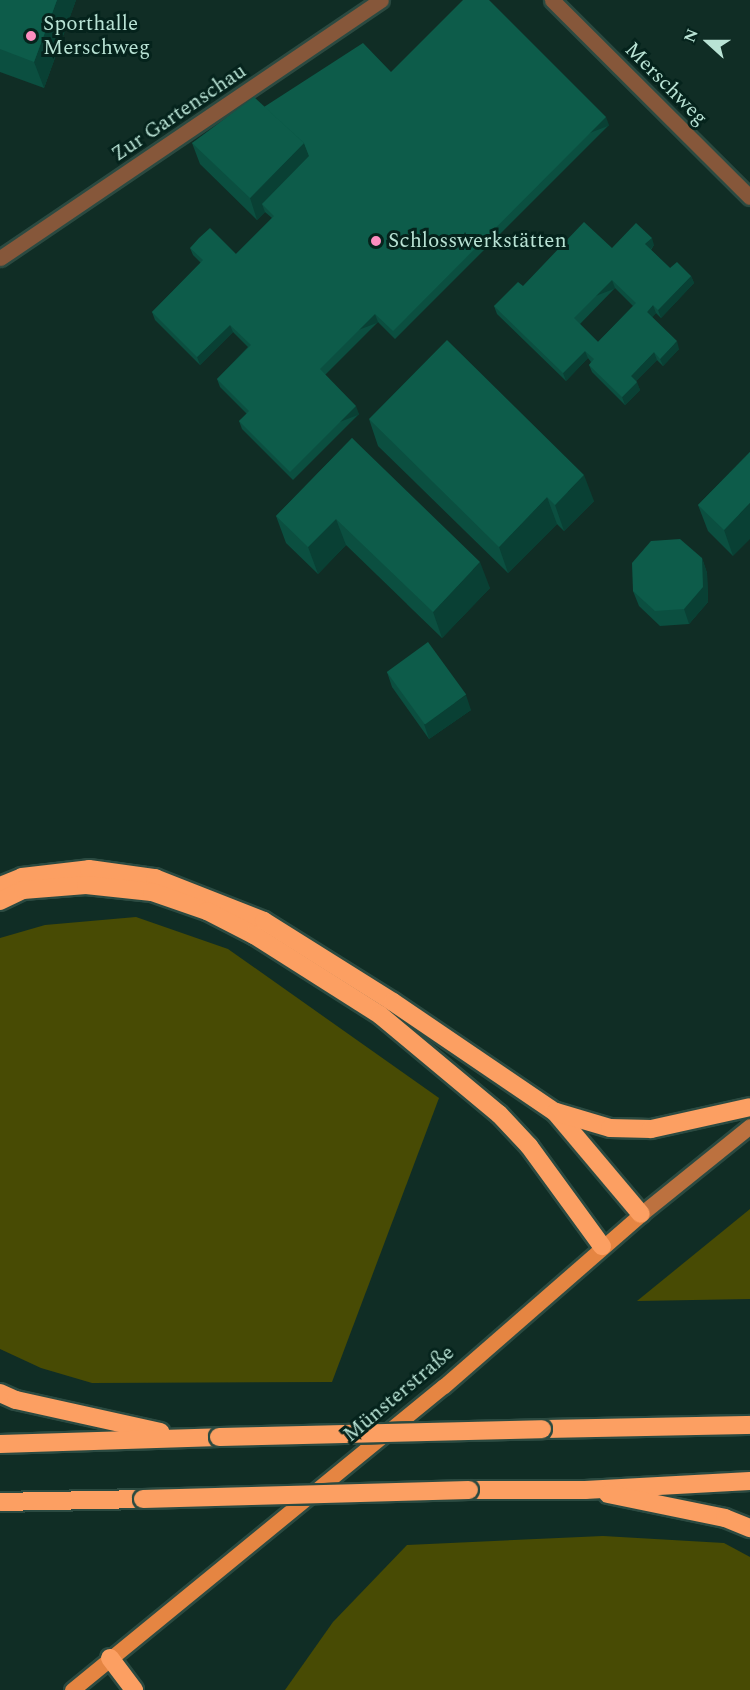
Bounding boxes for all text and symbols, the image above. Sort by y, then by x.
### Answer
place label: Sporthalle Merschweg [43,11,150,61]
north arrow [678,12,738,72]
text: N [678,25,705,46]
marker: Sporthalle Merschweg [24,29,38,43]
street label: Merschweg [619,37,713,131]
street label: Zur Gartenschau [107,59,251,167]
place label: Schlosswerkstätten [388,228,567,254]
marker: Schlosswerkstätten [369,234,383,248]
street label: Münsterstraße [338,1340,460,1448]

